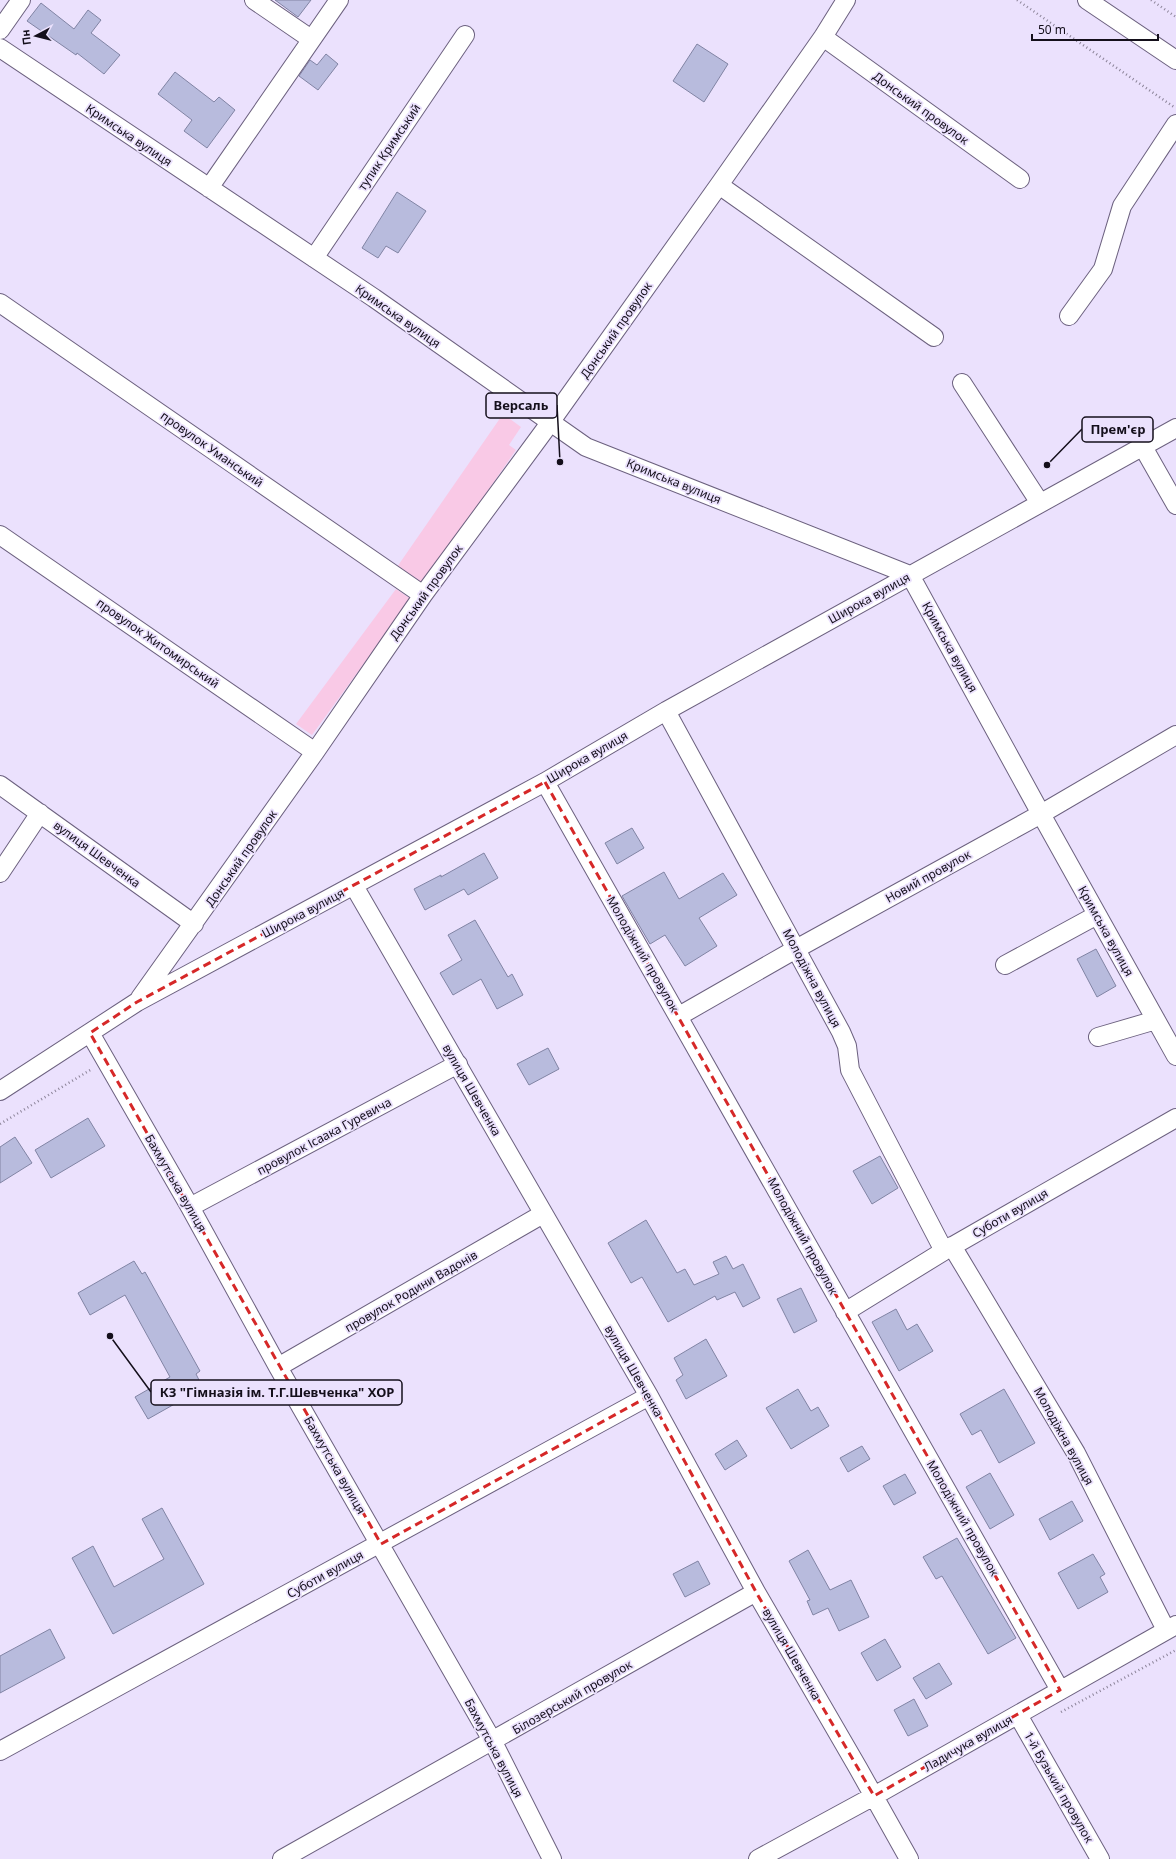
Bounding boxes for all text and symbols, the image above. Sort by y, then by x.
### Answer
north arrow [16,16,56,56]
scale bar [1032,16,1158,42]
text: 50 m [1038,21,1066,38]
text: Пн [17,29,34,46]
street label: Донський провулок [870,67,973,149]
street label: Кримська вулиця [82,100,176,170]
street label: тупик Кримський [354,100,424,194]
street label: Донський провулок [576,278,656,382]
street label: Кримська вулиця [352,280,444,352]
callout: Версаль [486,393,557,418]
text: Версаль [494,396,549,414]
street label: провулок Уманський [157,407,267,491]
callout: Прем'єр [1082,417,1153,442]
text: Прем'єр [1090,420,1146,438]
street label: Кримська вулиця [624,454,724,508]
street label: Донський провулок [385,540,467,643]
street label: Широка вулиця [825,568,913,628]
street label: провулок Житомирський [93,594,223,692]
street label: Кримська вулиця [918,599,982,695]
street label: Широка вулиця [543,727,631,787]
street label: Донський провулок [201,806,281,910]
street label: вулиця Шевченка [50,817,144,891]
street label: Новий провулок [882,845,974,907]
street label: Кримська вулиця [1074,883,1138,979]
street label: Широка вулиця [259,884,347,942]
street label: Молодіжний провулок [603,893,684,1016]
street label: Молодіжна вулиця [779,926,845,1030]
street label: вулиця Шевченка [439,1041,505,1139]
street label: провулок Ісаака Гуревича [254,1093,394,1179]
street label: Бахмутська вулиця [141,1131,211,1235]
street label: Молодіжний провулок [764,1174,843,1298]
street label: Суботи вулиця [969,1184,1051,1242]
street label: провулок Родини Вадонів [342,1246,481,1336]
street label: вулиця Шевченка [601,1322,667,1420]
callout: КЗ "Гімназія ім. Т.Г.Шевченка" ХОР [151,1380,402,1405]
text: КЗ "Гімназія ім. Т.Г.Шевченка" ХОР [160,1383,394,1401]
street label: Молодіжна вулиця [1030,1384,1098,1488]
street label: Бахмутська вулиця [300,1413,370,1517]
street label: Молодіжний провулок [923,1457,1004,1580]
street label: Суботи вулиця [284,1546,366,1602]
street label: вулиця Шевченка [759,1605,825,1703]
street label: Білозерський провулок [509,1655,636,1738]
street label: Бахмутська вулиця [461,1695,527,1801]
street label: Ладичука вулиця [921,1711,1015,1775]
street label: 1-й Бузький провулок [1020,1728,1098,1846]

